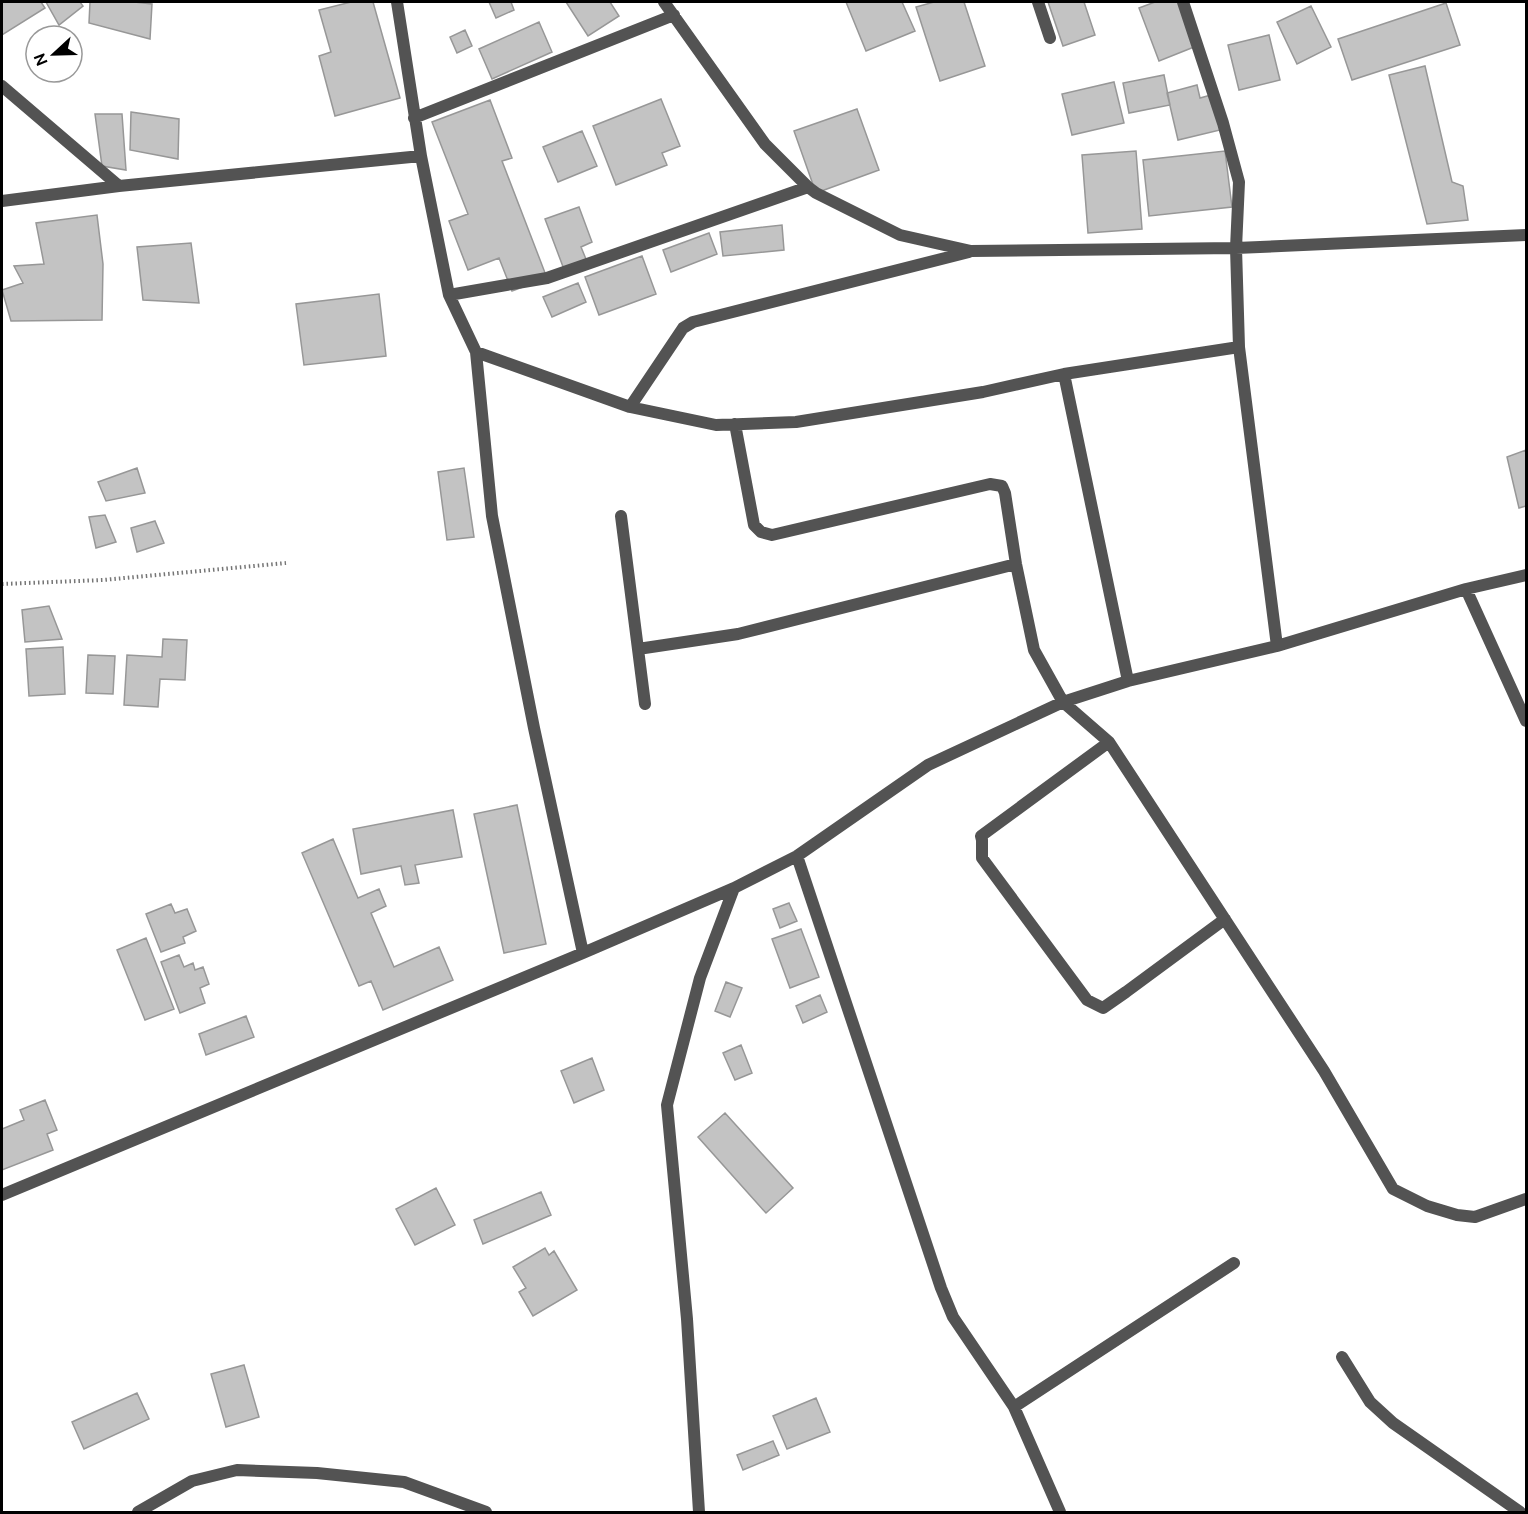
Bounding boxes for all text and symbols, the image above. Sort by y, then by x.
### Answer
north arrow [24,24,84,84]
text: N [30,51,51,69]

